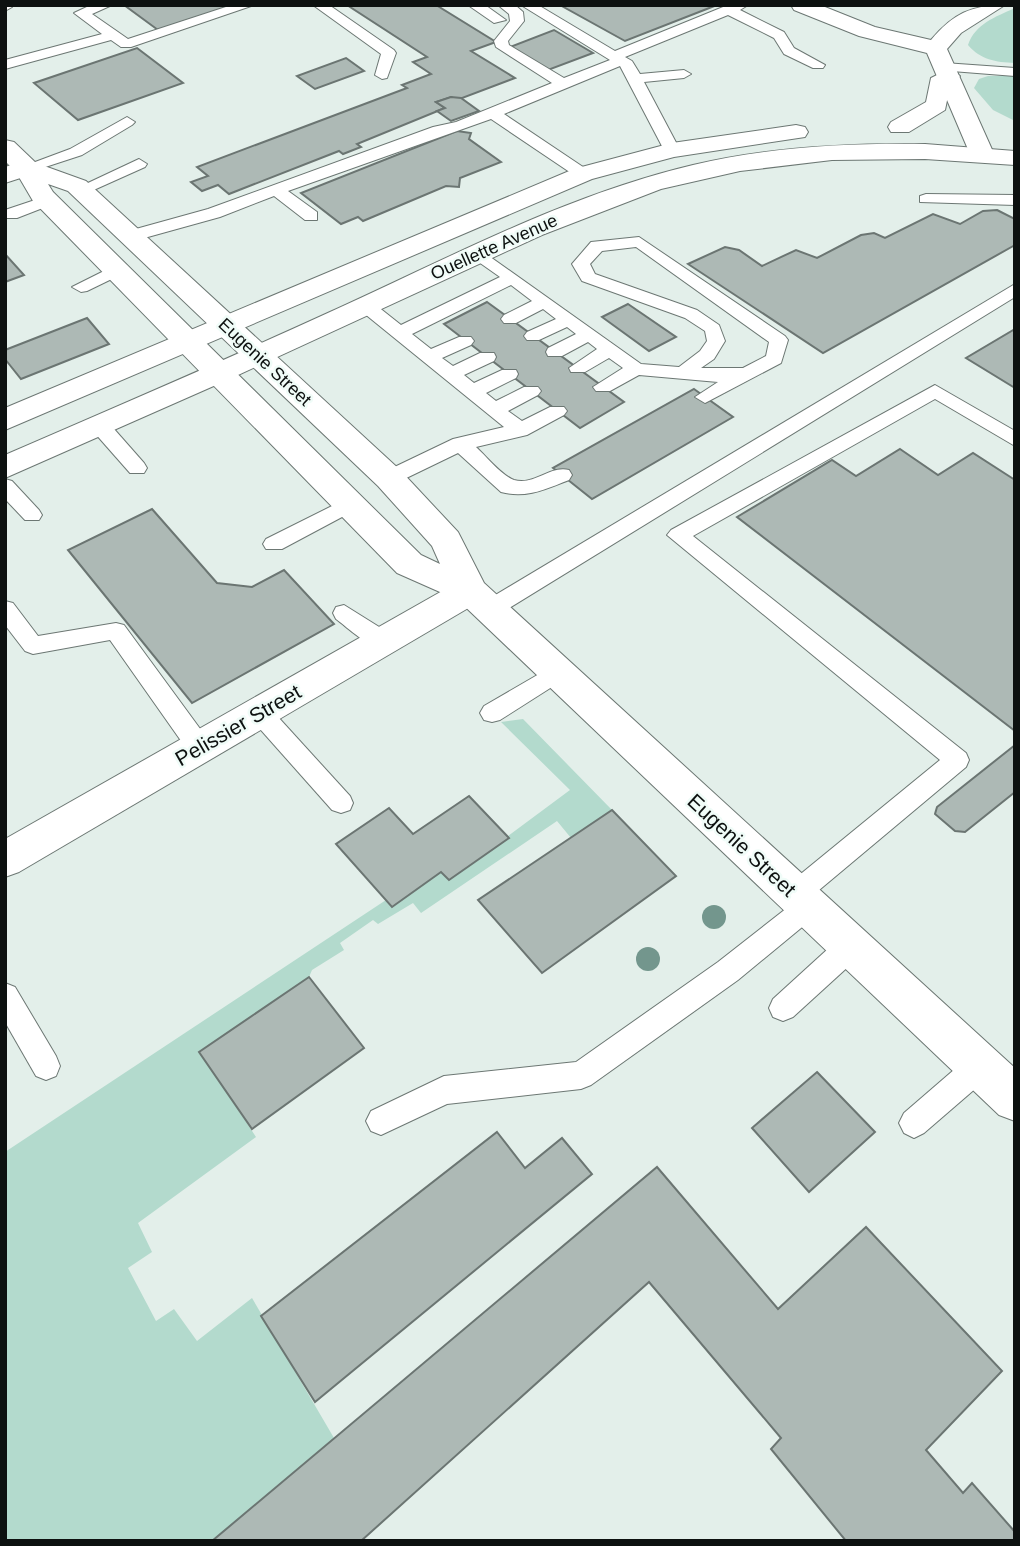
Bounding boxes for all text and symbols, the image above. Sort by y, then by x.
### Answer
street label: Ouellette Avenue [427,210,561,284]
street label: Eugenie Street [215,314,315,410]
street label: Pelissier Street [171,680,305,770]
street label: Eugenie Street [683,789,801,901]

